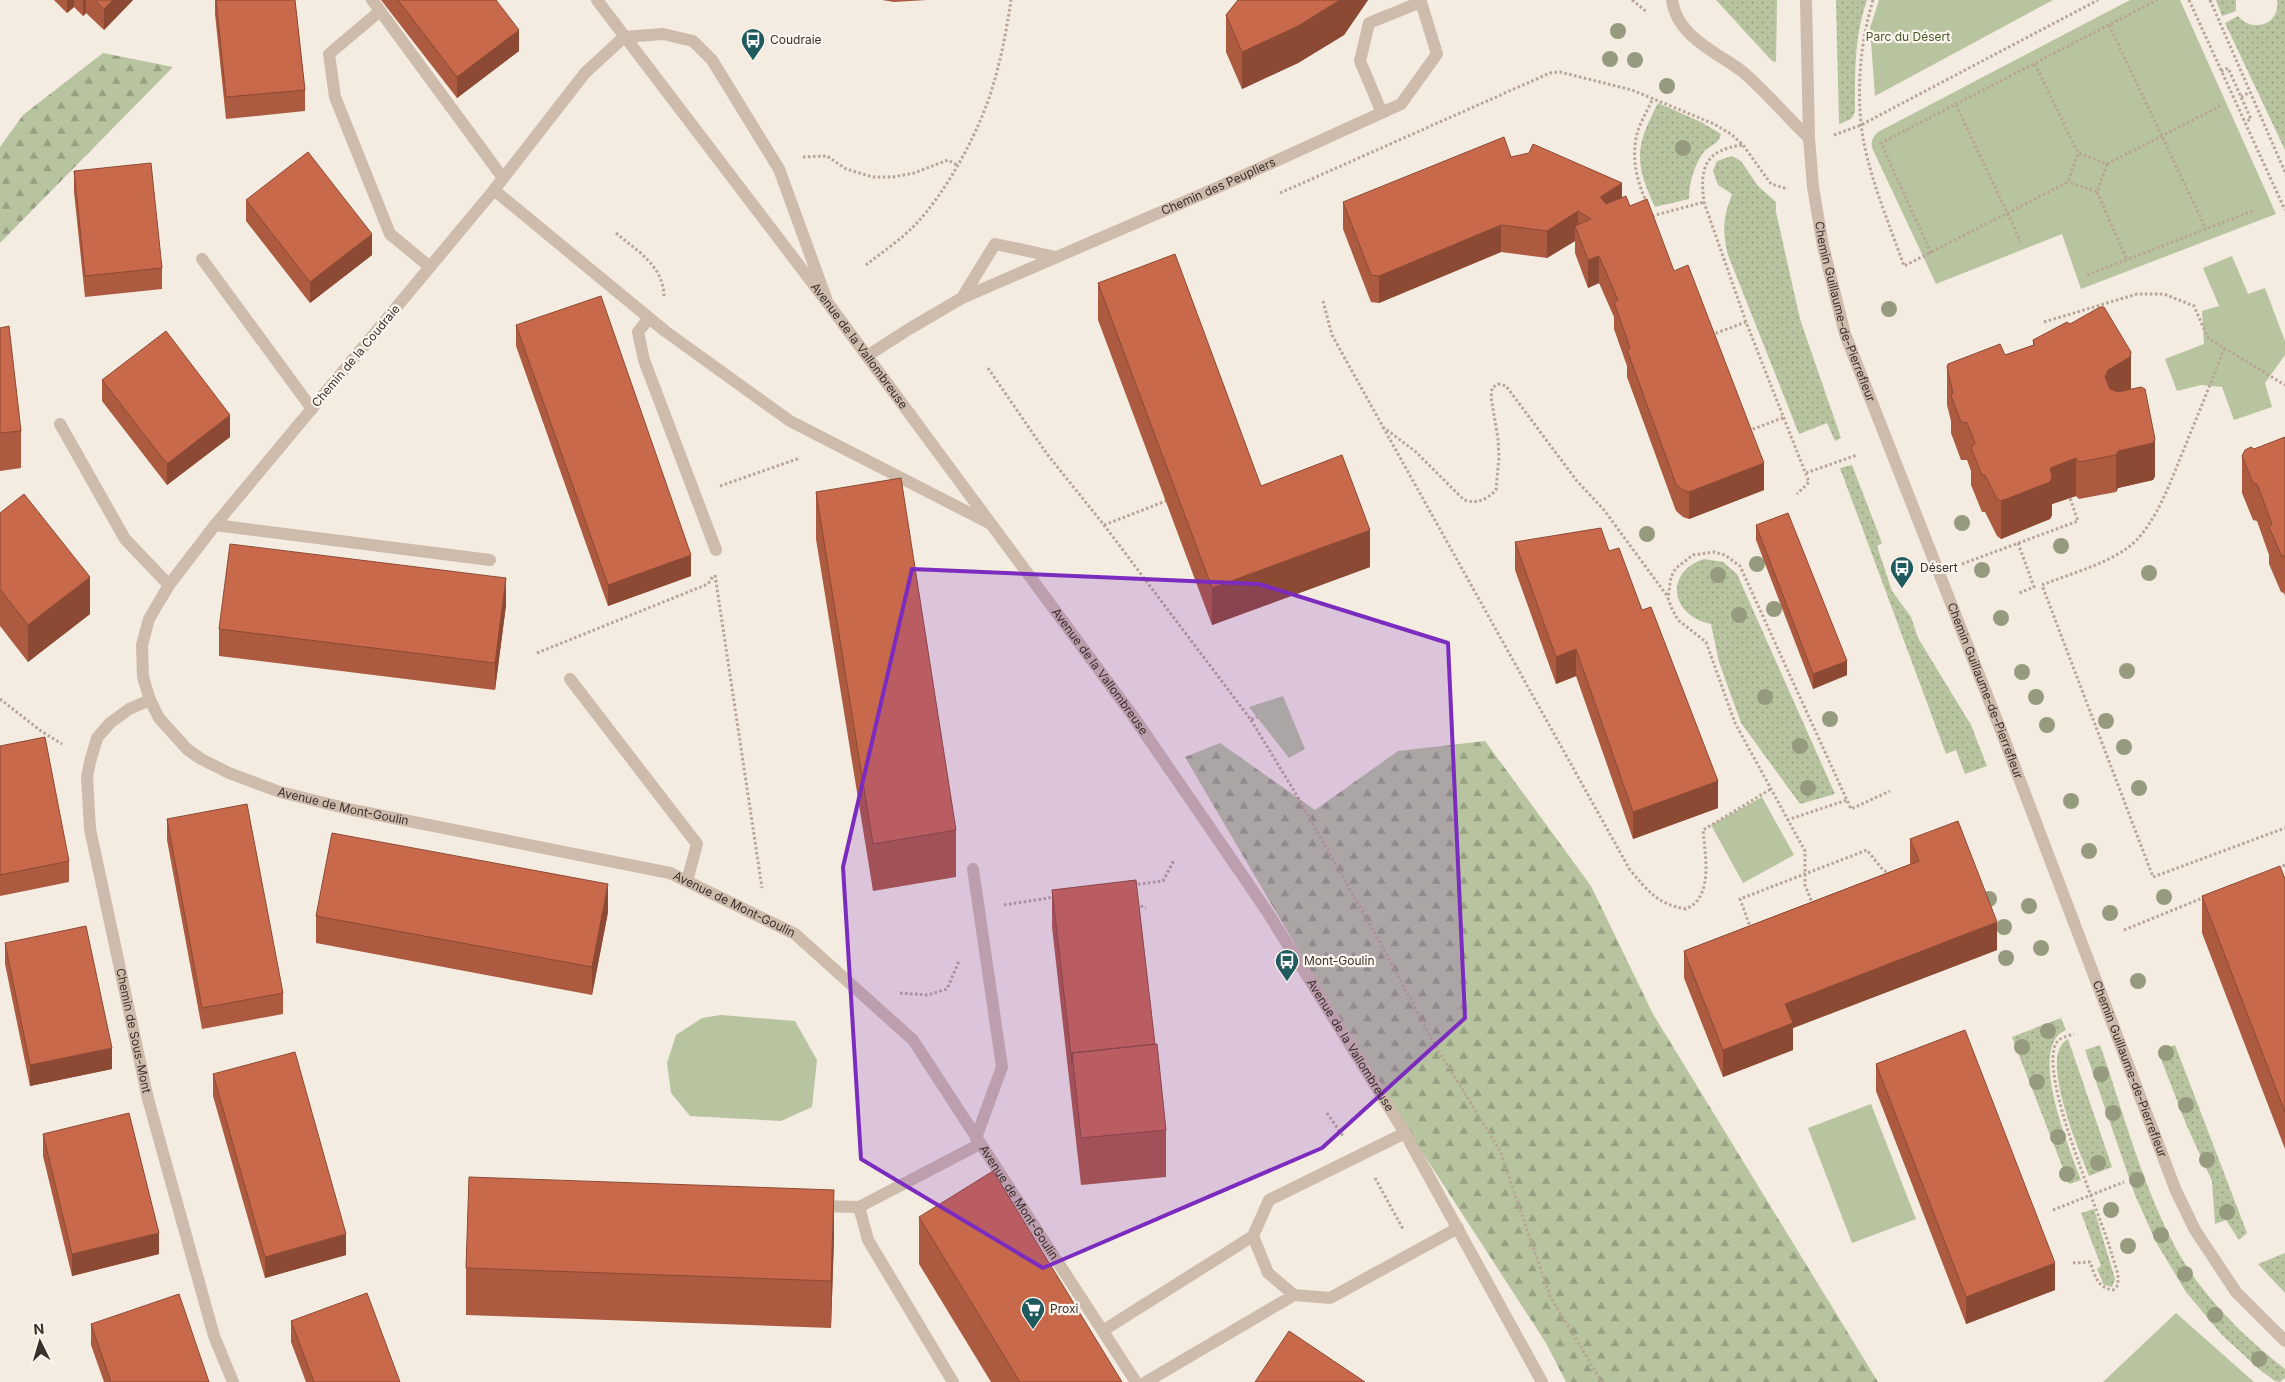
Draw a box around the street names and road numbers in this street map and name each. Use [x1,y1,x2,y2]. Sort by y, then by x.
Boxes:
street label: Chemin des Peupliers [1159,154,1278,218]
street label: Chemin Guillaume-de-Pierrefleur [1812,220,1879,404]
street label: Avenue de la Vallombreuse [808,279,911,412]
street label: Chemin de la Coudraie [308,301,403,410]
street label: Chemin Guillaume-de-Pierrefleur [1944,600,2027,781]
street label: Avenue de la Vallombreuse [1049,605,1152,738]
street label: Avenue de Mont-Goulin [276,784,410,828]
street label: Avenue de Mont-Goulin [671,868,798,940]
street label: Chemin de Sous-Mont [113,967,155,1095]
street label: Avenue de la Vallombreuse [1304,976,1398,1114]
street label: Chemin Guillaume-de-Pierrefleur [2090,978,2171,1160]
street label: Avenue de Mont-Goulin [976,1142,1062,1262]

